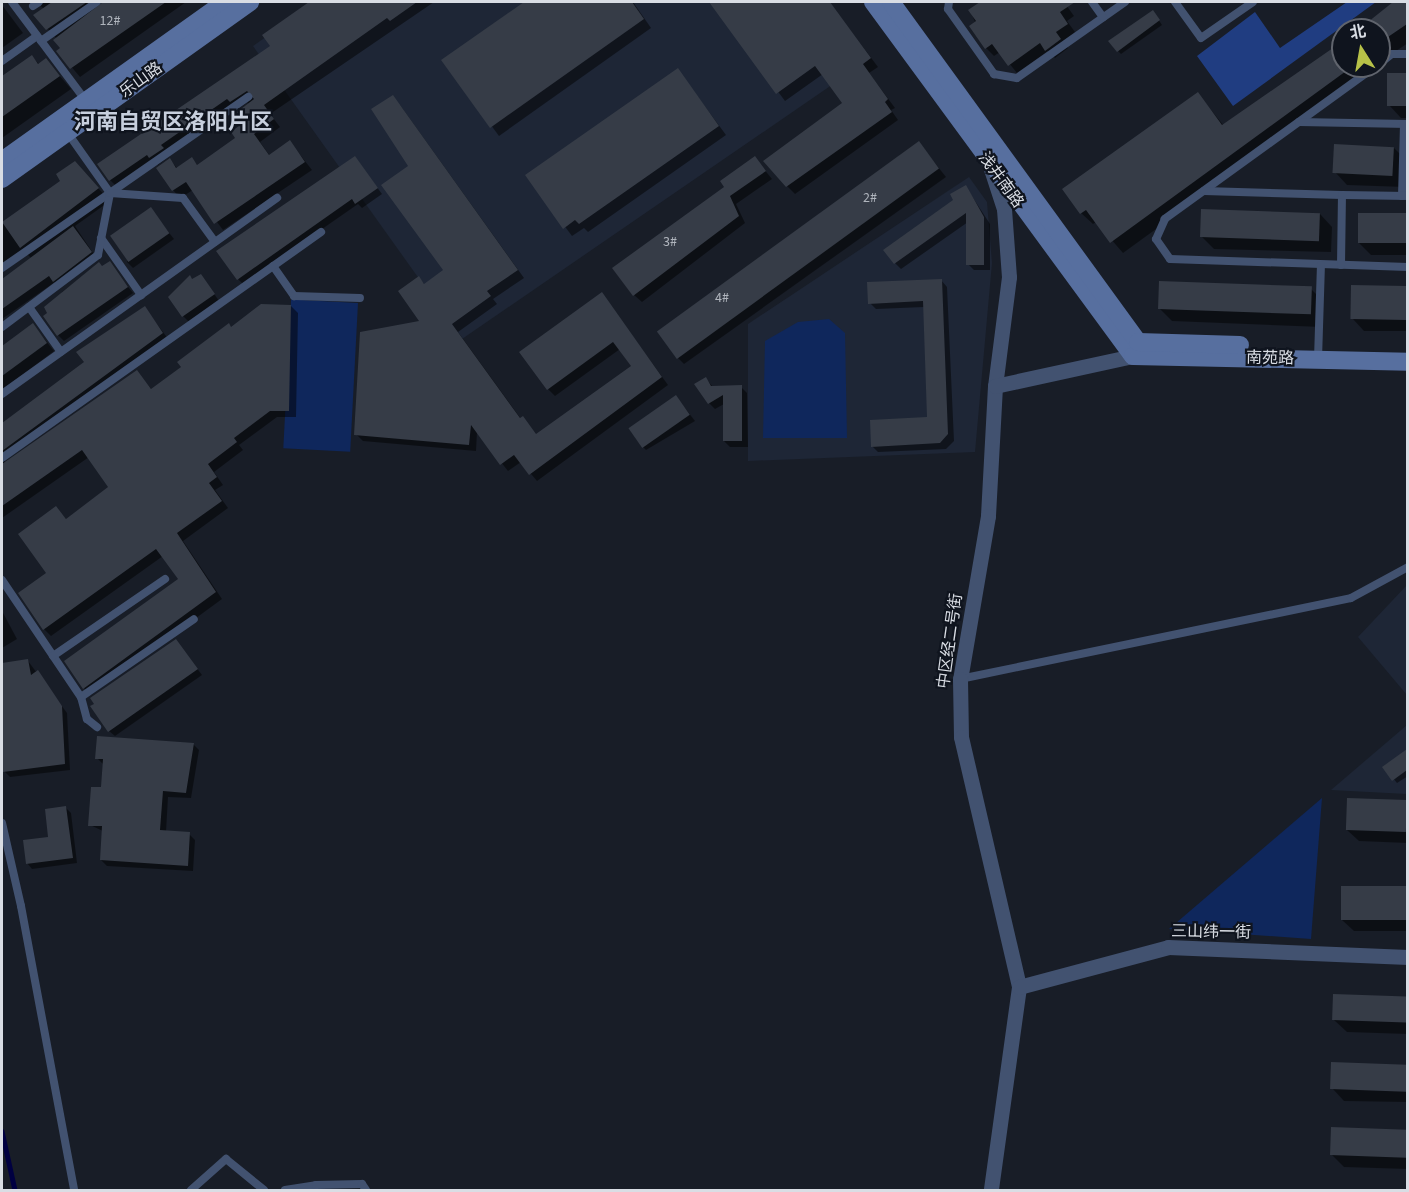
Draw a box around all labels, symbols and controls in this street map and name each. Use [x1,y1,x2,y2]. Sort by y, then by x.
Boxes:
house number: 12# [100,13,120,29]
north arrow [1331,18,1391,78]
text: 北 [1348,20,1368,45]
street label: 乐山路 [116,58,166,102]
district label: 河南自贸区洛阳片区 [74,110,272,136]
street label: 浅井南路 [974,148,1028,212]
house number: 2# [863,190,877,206]
house number: 3# [663,234,677,250]
house number: 4# [715,290,729,306]
street label: 南苑路 [1246,348,1294,368]
street label: 中区经二号街 [934,592,966,690]
street label: 三山纬一街 [1171,922,1251,942]

